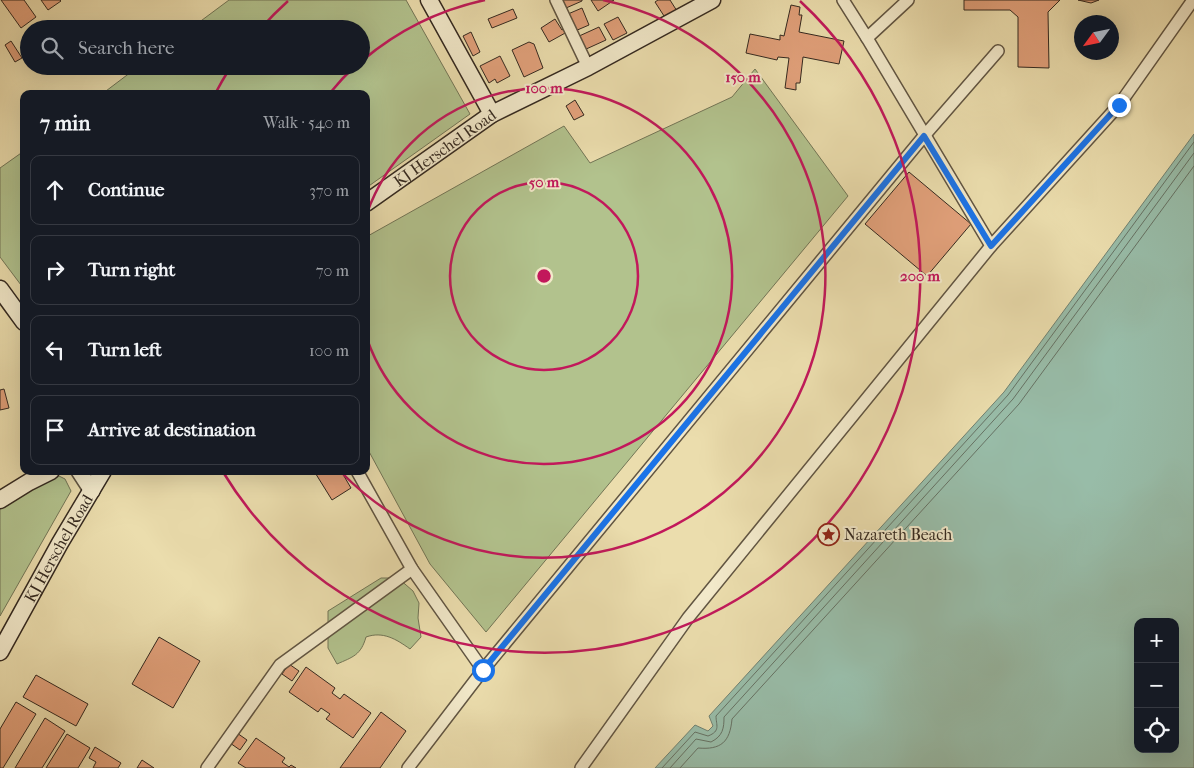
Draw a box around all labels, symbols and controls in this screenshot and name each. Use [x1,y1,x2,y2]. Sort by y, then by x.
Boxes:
north arrow [1074,15,1119,60]
search box [20,20,370,75]
icon: search [38,34,66,62]
text: Search here [78,37,174,59]
text: 150 m [725,68,761,86]
text: 100 m [525,79,563,97]
route end [1108,94,1131,117]
street label: KJ Herschel Road [390,105,500,191]
text: 7 min [40,111,91,135]
text: Walk · 540 m [263,113,350,132]
text: 50 m [529,173,560,191]
icon: ahead [41,176,69,204]
text: Continue [88,179,164,201]
text: 370 m [309,181,349,200]
icon: right [41,256,69,284]
text: Turn right [88,259,175,281]
text: 70 m [316,261,349,280]
centre of rings [535,267,553,285]
text: 200 m [900,267,940,285]
icon: left [41,336,69,364]
text: Turn left [88,339,162,361]
text: 100 m [309,341,349,360]
icon: arrive [41,416,69,444]
text: Arrive at destination [88,419,256,441]
street label: KJ Herschel Road [20,491,97,606]
place icon: Nazareth Beach [816,522,840,546]
place label: Nazareth Beach [844,525,952,544]
map controls [1134,618,1179,753]
button: + [1134,618,1179,663]
route start [472,659,495,682]
button: − [1134,663,1179,708]
button: locate [1134,708,1179,753]

